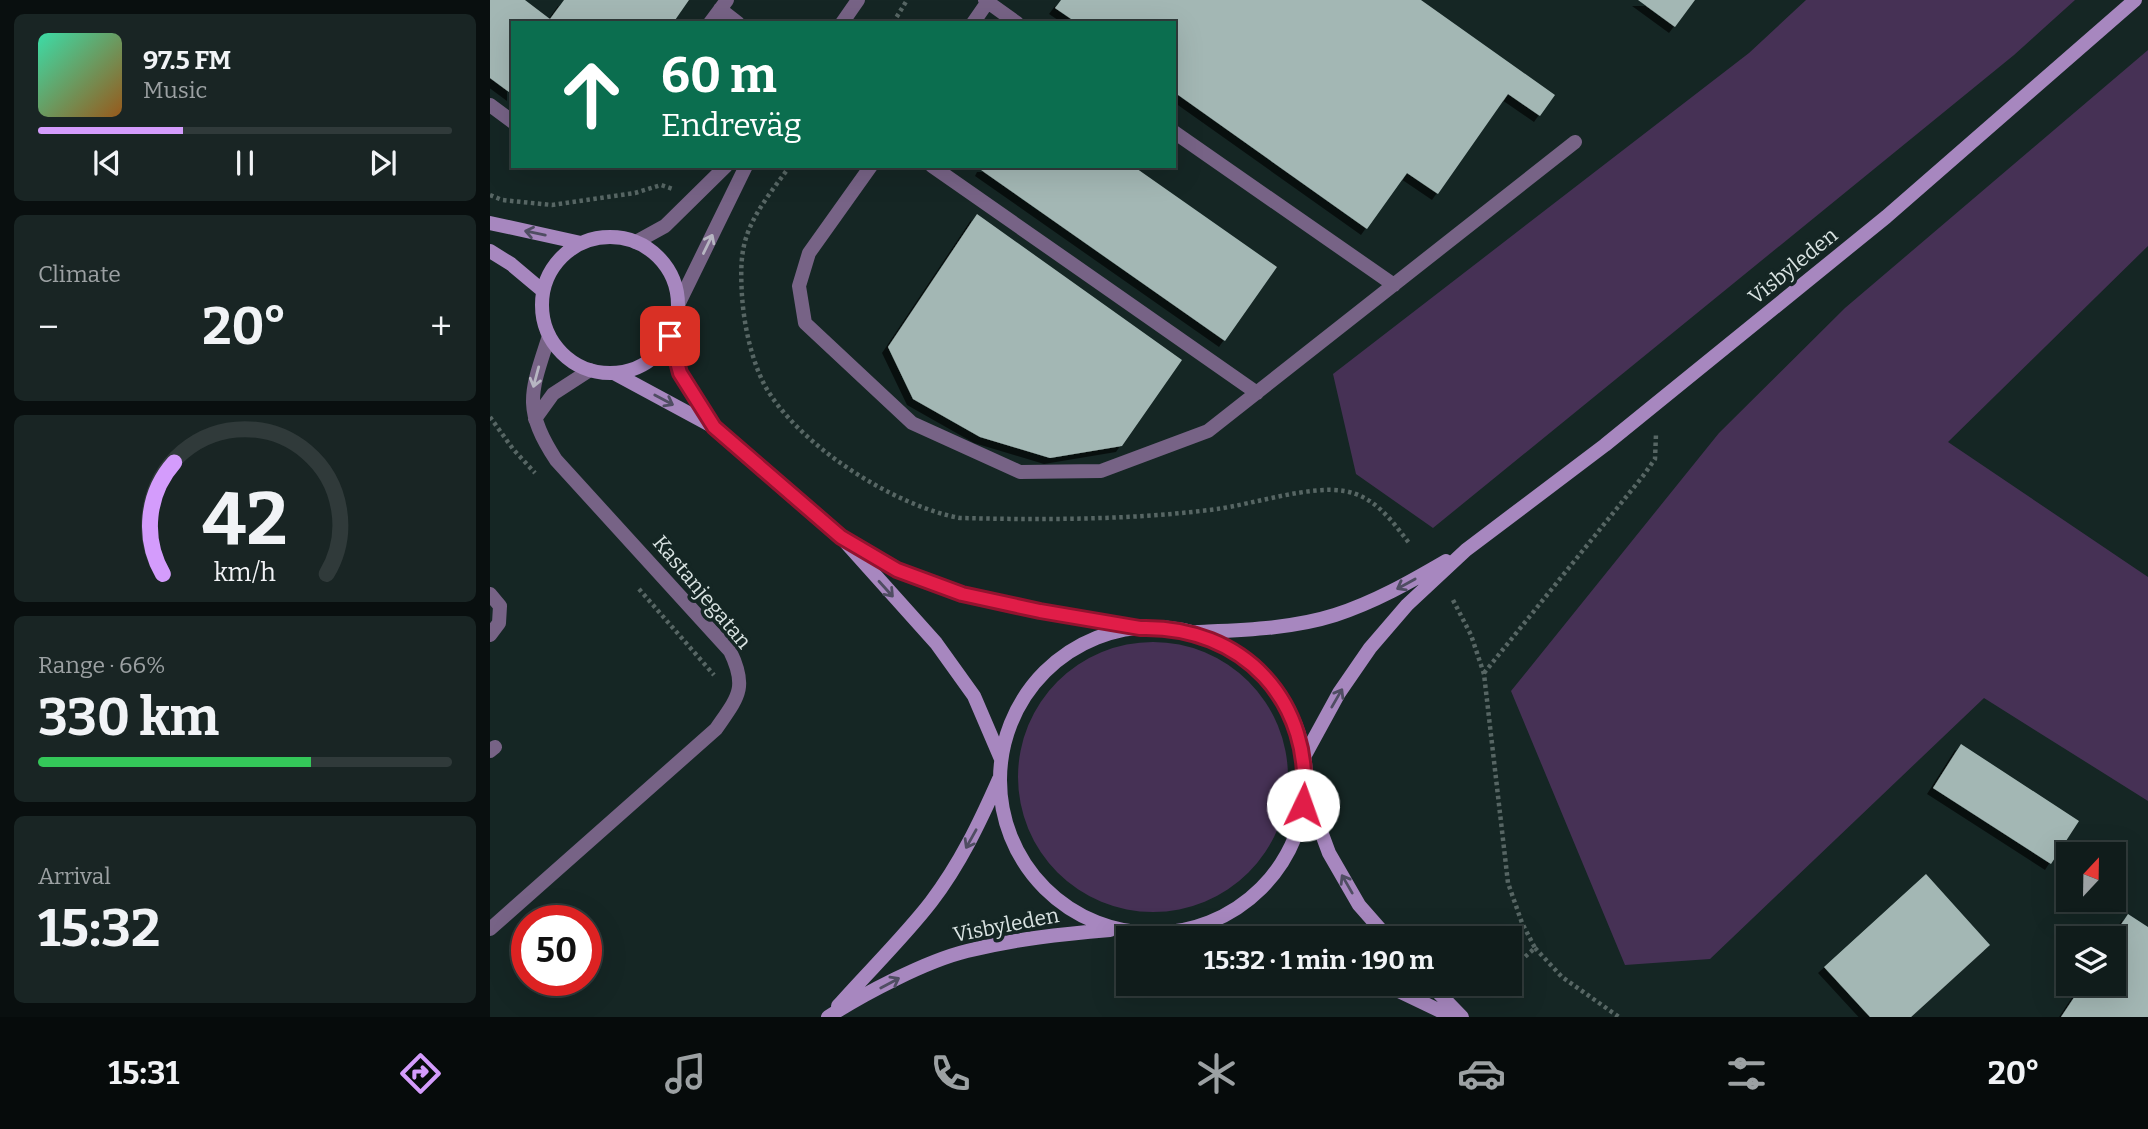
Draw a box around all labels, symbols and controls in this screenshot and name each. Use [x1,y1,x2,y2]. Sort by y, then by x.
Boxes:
text: 97.5 FM [143,45,231,76]
text: 60 m [661,46,777,105]
icon: ahead [546,49,637,140]
text: Music [143,76,207,104]
text: Endreväg [661,106,802,144]
icon: previous [88,144,126,182]
icon: pause [226,144,264,182]
icon: next [364,144,402,182]
street label: Visbyleden [1743,222,1843,310]
one-way arrow [524,226,547,240]
one-way arrow [701,234,715,255]
text: Climate [38,260,121,288]
text: 20° [202,295,287,358]
text: − [38,304,59,350]
text: + [430,304,452,350]
pin [640,306,700,366]
icon: arrive [651,317,689,355]
one-way arrow [529,366,542,388]
one-way arrow [653,393,673,407]
text: 42 [202,477,288,564]
street label: Kastanjegatan [647,530,757,654]
text: km/h [214,558,276,588]
one-way arrow [1397,577,1417,591]
one-way arrow [878,580,894,598]
text: Range · 66% [38,651,166,679]
text: 330 km [38,686,219,749]
one-way arrow [1330,688,1344,708]
position arrow [1266,768,1340,842]
one-way arrow [963,828,977,849]
north arrow [2056,842,2126,912]
map controls [2056,842,2126,996]
text: Arrival [38,862,111,890]
one-way arrow [1340,874,1353,895]
text: 15:32 [38,897,160,960]
street label: Visbyleden [951,902,1061,948]
speed limit sign: 50 [511,905,602,996]
button: layers [2056,926,2126,996]
text: 15:32 · 1 min · 190 m [1204,945,1434,976]
one-way arrow [879,976,900,989]
icon: directions [396,1049,445,1098]
icon: music [661,1049,710,1098]
icon: phone [926,1049,975,1098]
icon: climate [1192,1049,1241,1098]
icon: car [1457,1049,1506,1098]
icon: filters [1722,1049,1771,1098]
text: 15:31 [108,1054,179,1092]
text: 20° [1988,1054,2040,1092]

